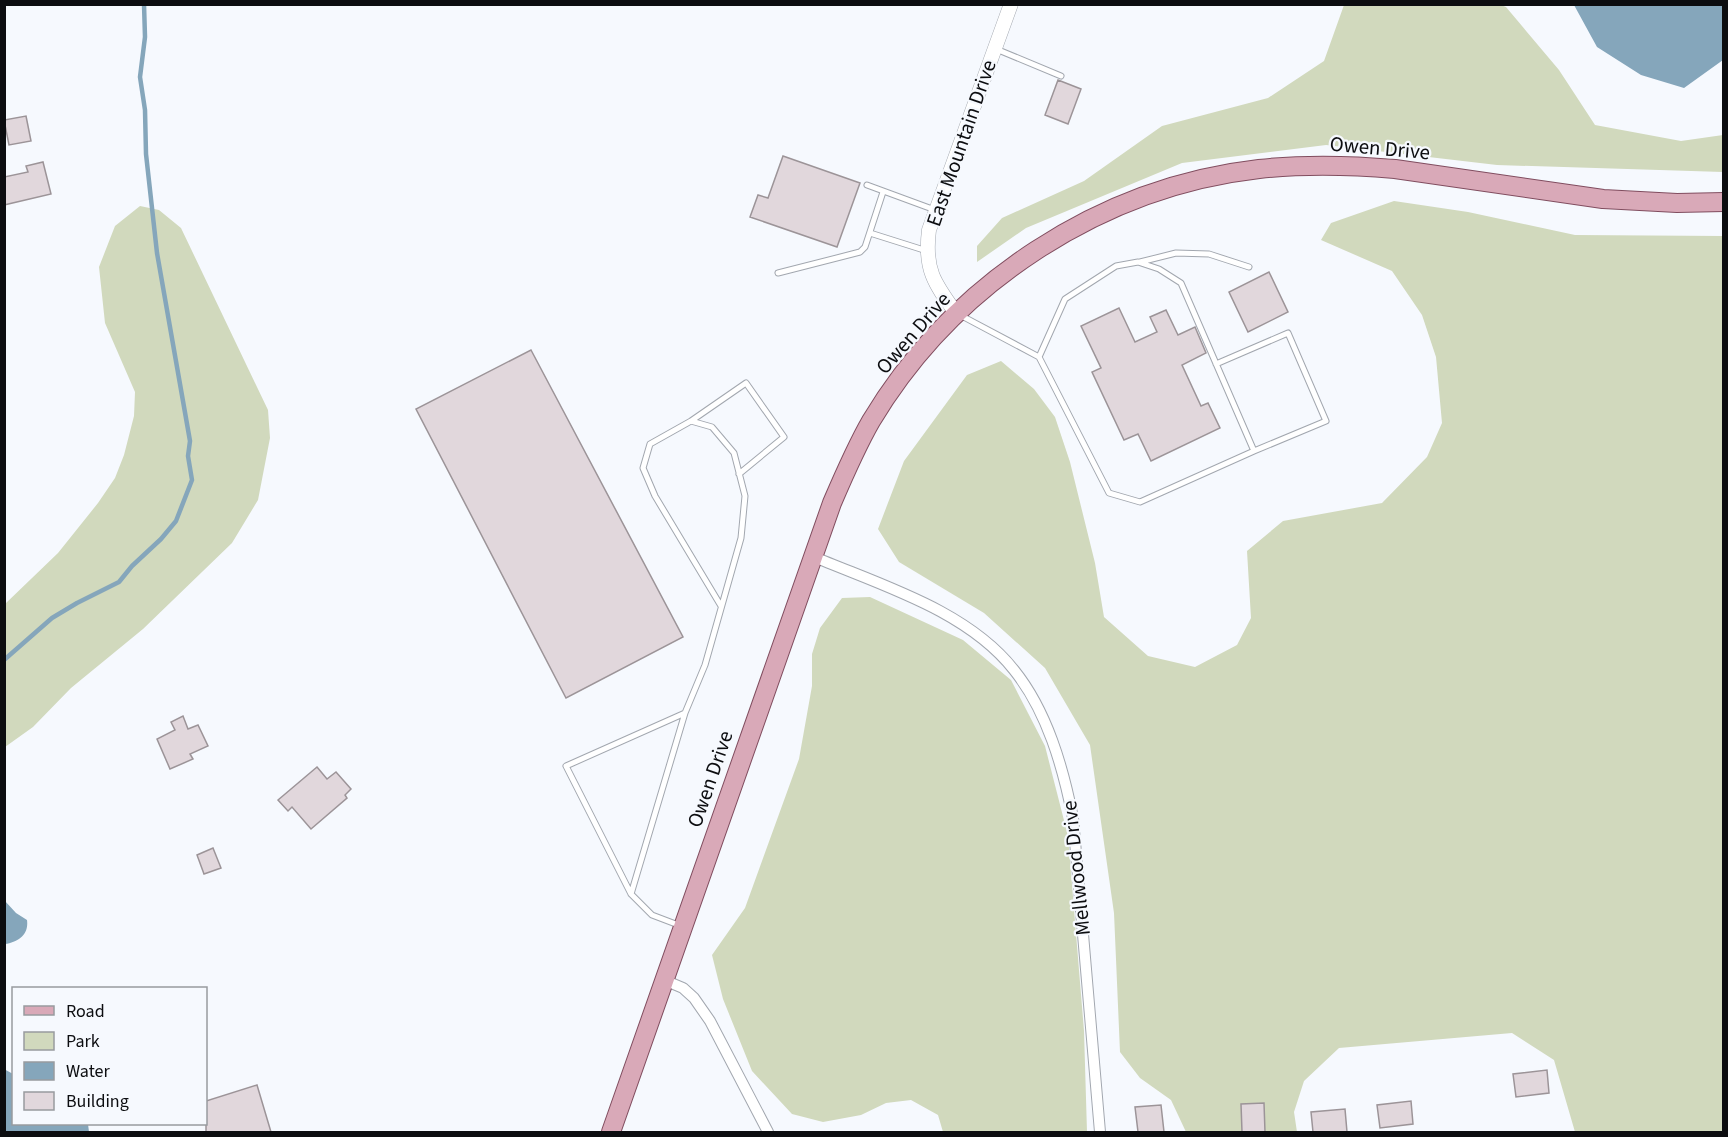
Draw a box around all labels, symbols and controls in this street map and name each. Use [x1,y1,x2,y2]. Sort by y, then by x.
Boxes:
street label: East Mountain Drive [918,56,1004,230]
street label: Owen Drive [1329,129,1431,167]
street label: Owen Drive [869,285,957,381]
street label: Owen Drive [679,727,741,831]
street label: Mellwood Drive [1054,799,1098,937]
legend [12,987,207,1125]
text: Road [66,999,105,1024]
text: Park [66,1029,100,1054]
text: Water [66,1059,110,1084]
text: Building [66,1089,129,1114]

